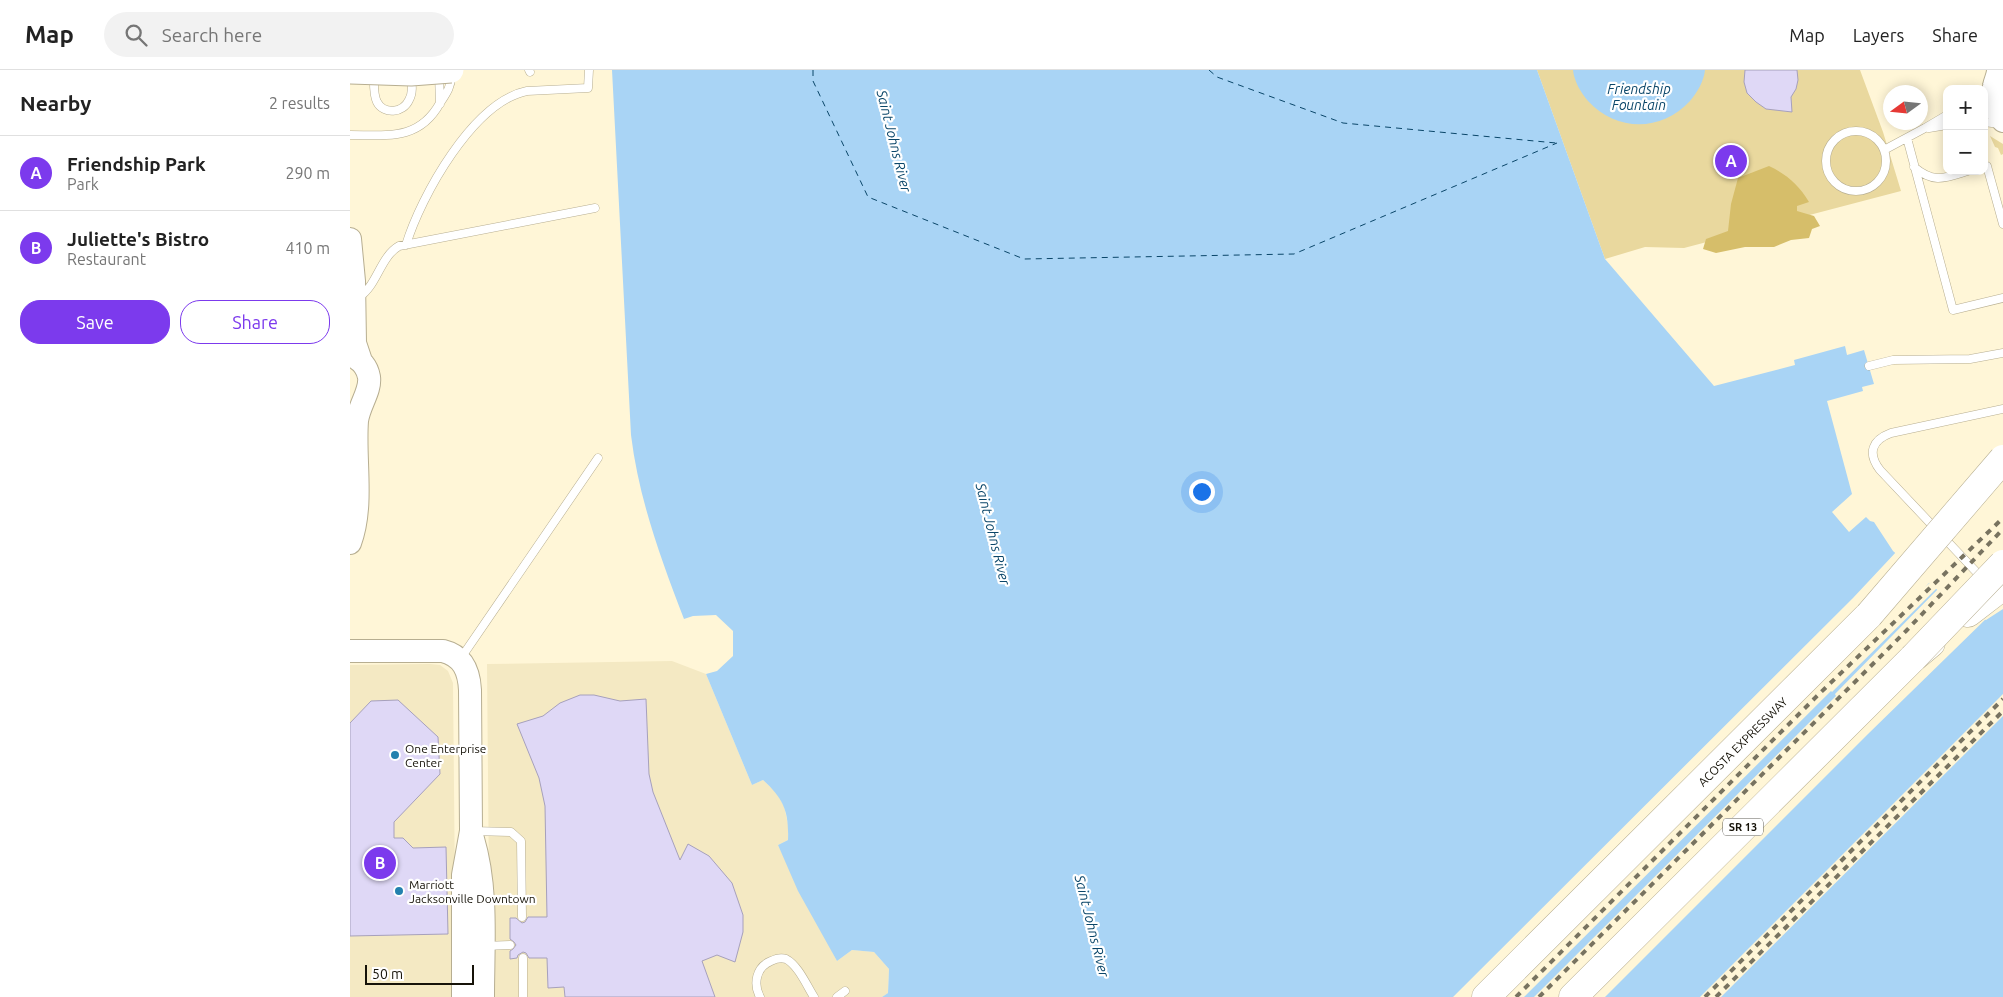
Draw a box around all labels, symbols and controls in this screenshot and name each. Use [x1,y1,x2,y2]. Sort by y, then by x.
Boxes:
search box [104,12,454,57]
text: Map [25,21,74,48]
icon: search [122,21,150,49]
text: Search here [162,24,262,46]
text: Map [1789,25,1825,45]
text: Layers [1853,25,1904,45]
text: Share [1932,25,1978,45]
water label: Friendship Fountain [1607,81,1671,113]
north arrow [1883,85,1928,130]
map controls [1943,85,1988,175]
button: + [1943,85,1988,130]
water label: Saint Johns River [873,87,915,194]
text: Nearby [20,91,91,115]
text: 2 results [269,94,330,112]
button: − [1943,130,1988,175]
pin: A [1715,142,1747,180]
text: Friendship Park [67,153,206,175]
text: A [30,164,42,182]
text: 290 m [285,164,330,182]
text: Park [67,175,99,193]
text: Juliette's Bistro [67,228,209,250]
text: B [31,239,41,257]
text: 410 m [285,239,330,257]
text: Restaurant [67,250,146,268]
button: Save [20,300,170,344]
button: Share [180,300,330,344]
your location [1189,479,1215,505]
water label: Saint Johns River [972,480,1014,587]
street label: ACOSTA EXPRESSWAY [1695,694,1789,788]
place label: One Enterprise Center [405,742,486,769]
marker: One Enterprise Center [389,749,401,761]
road number: SR 13 [1723,819,1763,836]
pin: B [364,844,396,882]
water label: Saint Johns River [1071,872,1113,979]
place label: Marriott Jacksonville Downtown [409,878,536,905]
marker: Marriott Jacksonville Downtown [393,885,405,897]
scale bar [365,962,474,985]
text: 50 m [372,966,403,982]

